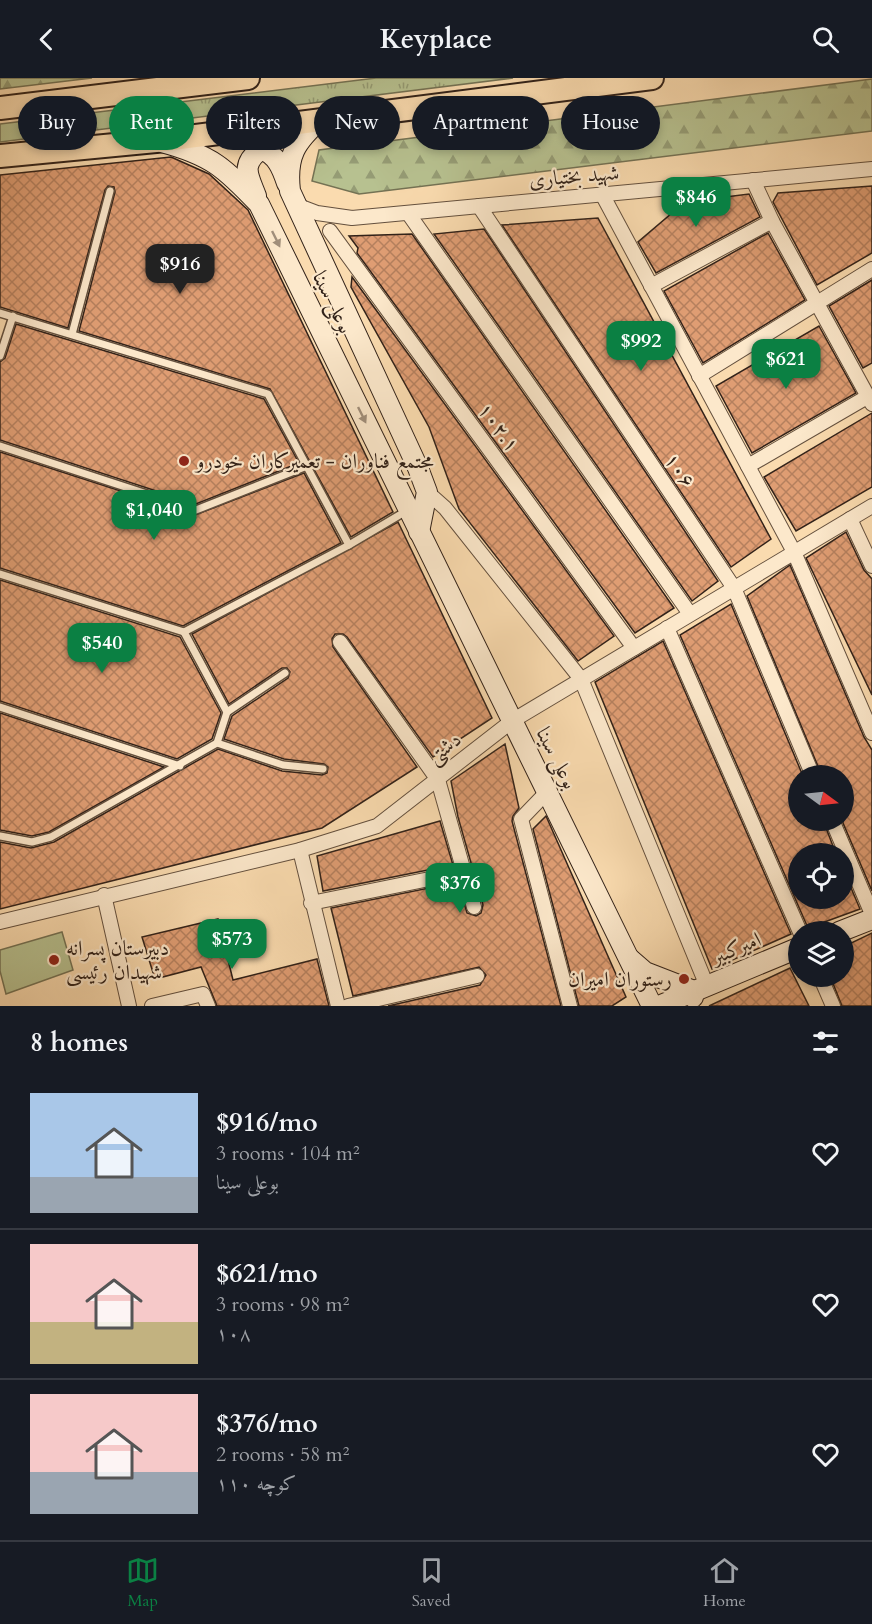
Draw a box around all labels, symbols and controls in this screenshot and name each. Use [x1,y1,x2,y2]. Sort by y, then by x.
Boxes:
text: Keyplace [380,21,492,58]
icon: back [30,23,63,56]
icon: search [809,23,842,56]
chip: Buy [18,96,97,150]
chip: Rent [109,96,194,150]
chip: Filters [206,96,302,150]
chip: New [314,96,400,150]
chip: Apartment [412,96,549,150]
chip: House [561,96,660,150]
street label: شهید بختیاری [528,158,620,195]
pin: $846 [660,177,732,228]
text: $846 [676,183,716,210]
one-way arrow [272,231,281,248]
pin: $916 [144,244,216,295]
text: $916 [160,250,200,277]
street label: بوعلی سینا [304,266,360,339]
pin: $992 [605,321,677,372]
text: $992 [621,327,661,354]
pin: $621 [750,339,822,390]
text: $621 [766,345,806,372]
street label: ۱۰۲.۱ [471,397,526,458]
one-way arrow [357,406,366,423]
place label: مجتمع فناوران - تعمیرکاران خودرو [194,447,434,480]
street label: ۱۰۶ [657,447,702,494]
marker: مجتمع فناوران - تعمیرکاران خودرو [177,454,191,468]
pin: $1,040 [105,490,203,541]
text: $1,040 [125,496,183,523]
pin: $540 [66,623,138,674]
text: $540 [82,629,122,656]
street label: بوعلی سینا [528,722,584,795]
street label: دشتی [421,726,468,771]
north arrow [788,765,854,831]
map controls [788,765,854,987]
button: locate [788,843,854,909]
pin: $376 [424,863,496,914]
text: $376 [440,869,480,896]
pin: $573 [196,919,268,970]
button: layers [788,921,854,987]
text: $573 [212,925,252,952]
street label: امیرکبیر [705,925,766,973]
place label: دبیرستان پسرانه شهیدان رئیسی [66,934,169,987]
marker: دبیرستان پسرانه شهیدان رئیسی [47,953,61,967]
place label: رستوران امیران [568,965,672,994]
marker: رستوران امیران [677,972,691,986]
text: 8 homes [30,1025,128,1060]
icon: filters [809,1026,842,1059]
text: $916/mo [216,1105,318,1140]
icon: home [78,1117,150,1189]
icon: heart [809,1137,842,1170]
text: 3 rooms · 104 m² [216,1140,360,1167]
text: بوعلی سینا [216,1169,279,1196]
text: $621/mo [216,1256,318,1291]
icon: home [78,1268,150,1340]
icon: heart [809,1288,842,1321]
text: 3 rooms · 98 m² [216,1291,349,1318]
text: ۱۰۸ [216,1320,251,1347]
text: $376/mo [216,1406,318,1441]
icon: home [78,1418,150,1490]
icon: heart [809,1438,842,1471]
text: 2 rooms · 58 m² [216,1441,349,1468]
text: کوچه ۱۱۰ [216,1470,296,1497]
tab: Map [126,1554,159,1612]
tab: Saved [412,1554,450,1612]
tab: Home [703,1554,746,1612]

